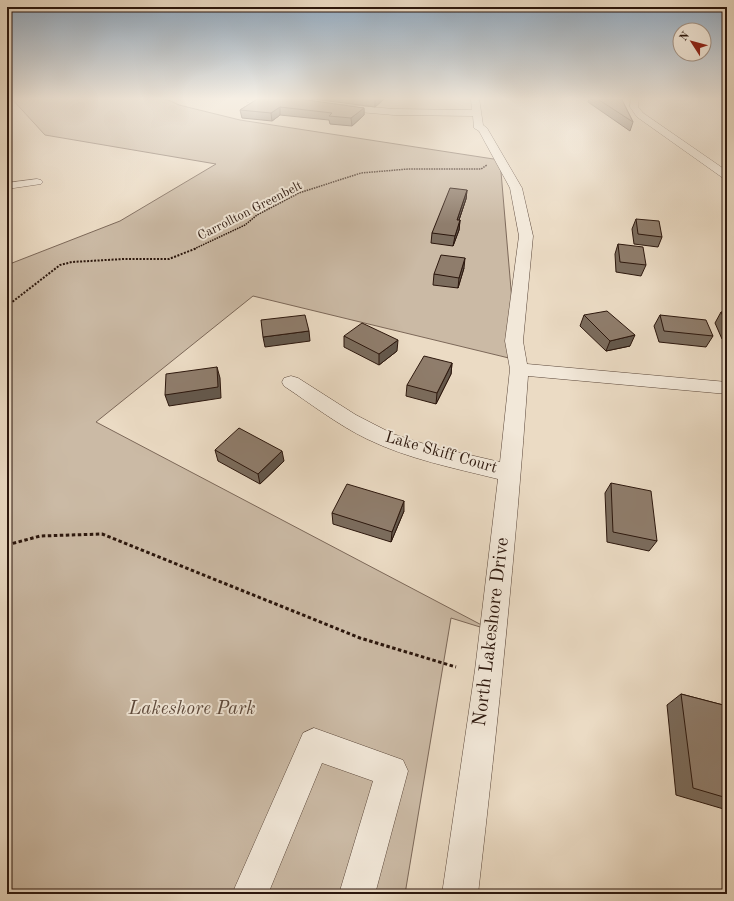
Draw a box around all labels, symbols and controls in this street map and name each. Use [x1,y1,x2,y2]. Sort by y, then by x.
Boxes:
north arrow [672,22,712,62]
text: N [678,30,692,44]
street label: Carrollton Greenbelt [196,179,305,243]
street label: Lake Skiff Court [383,429,499,477]
street label: North Lakeshore Drive [471,536,513,728]
park label: Lakeshore Park [127,700,256,719]

